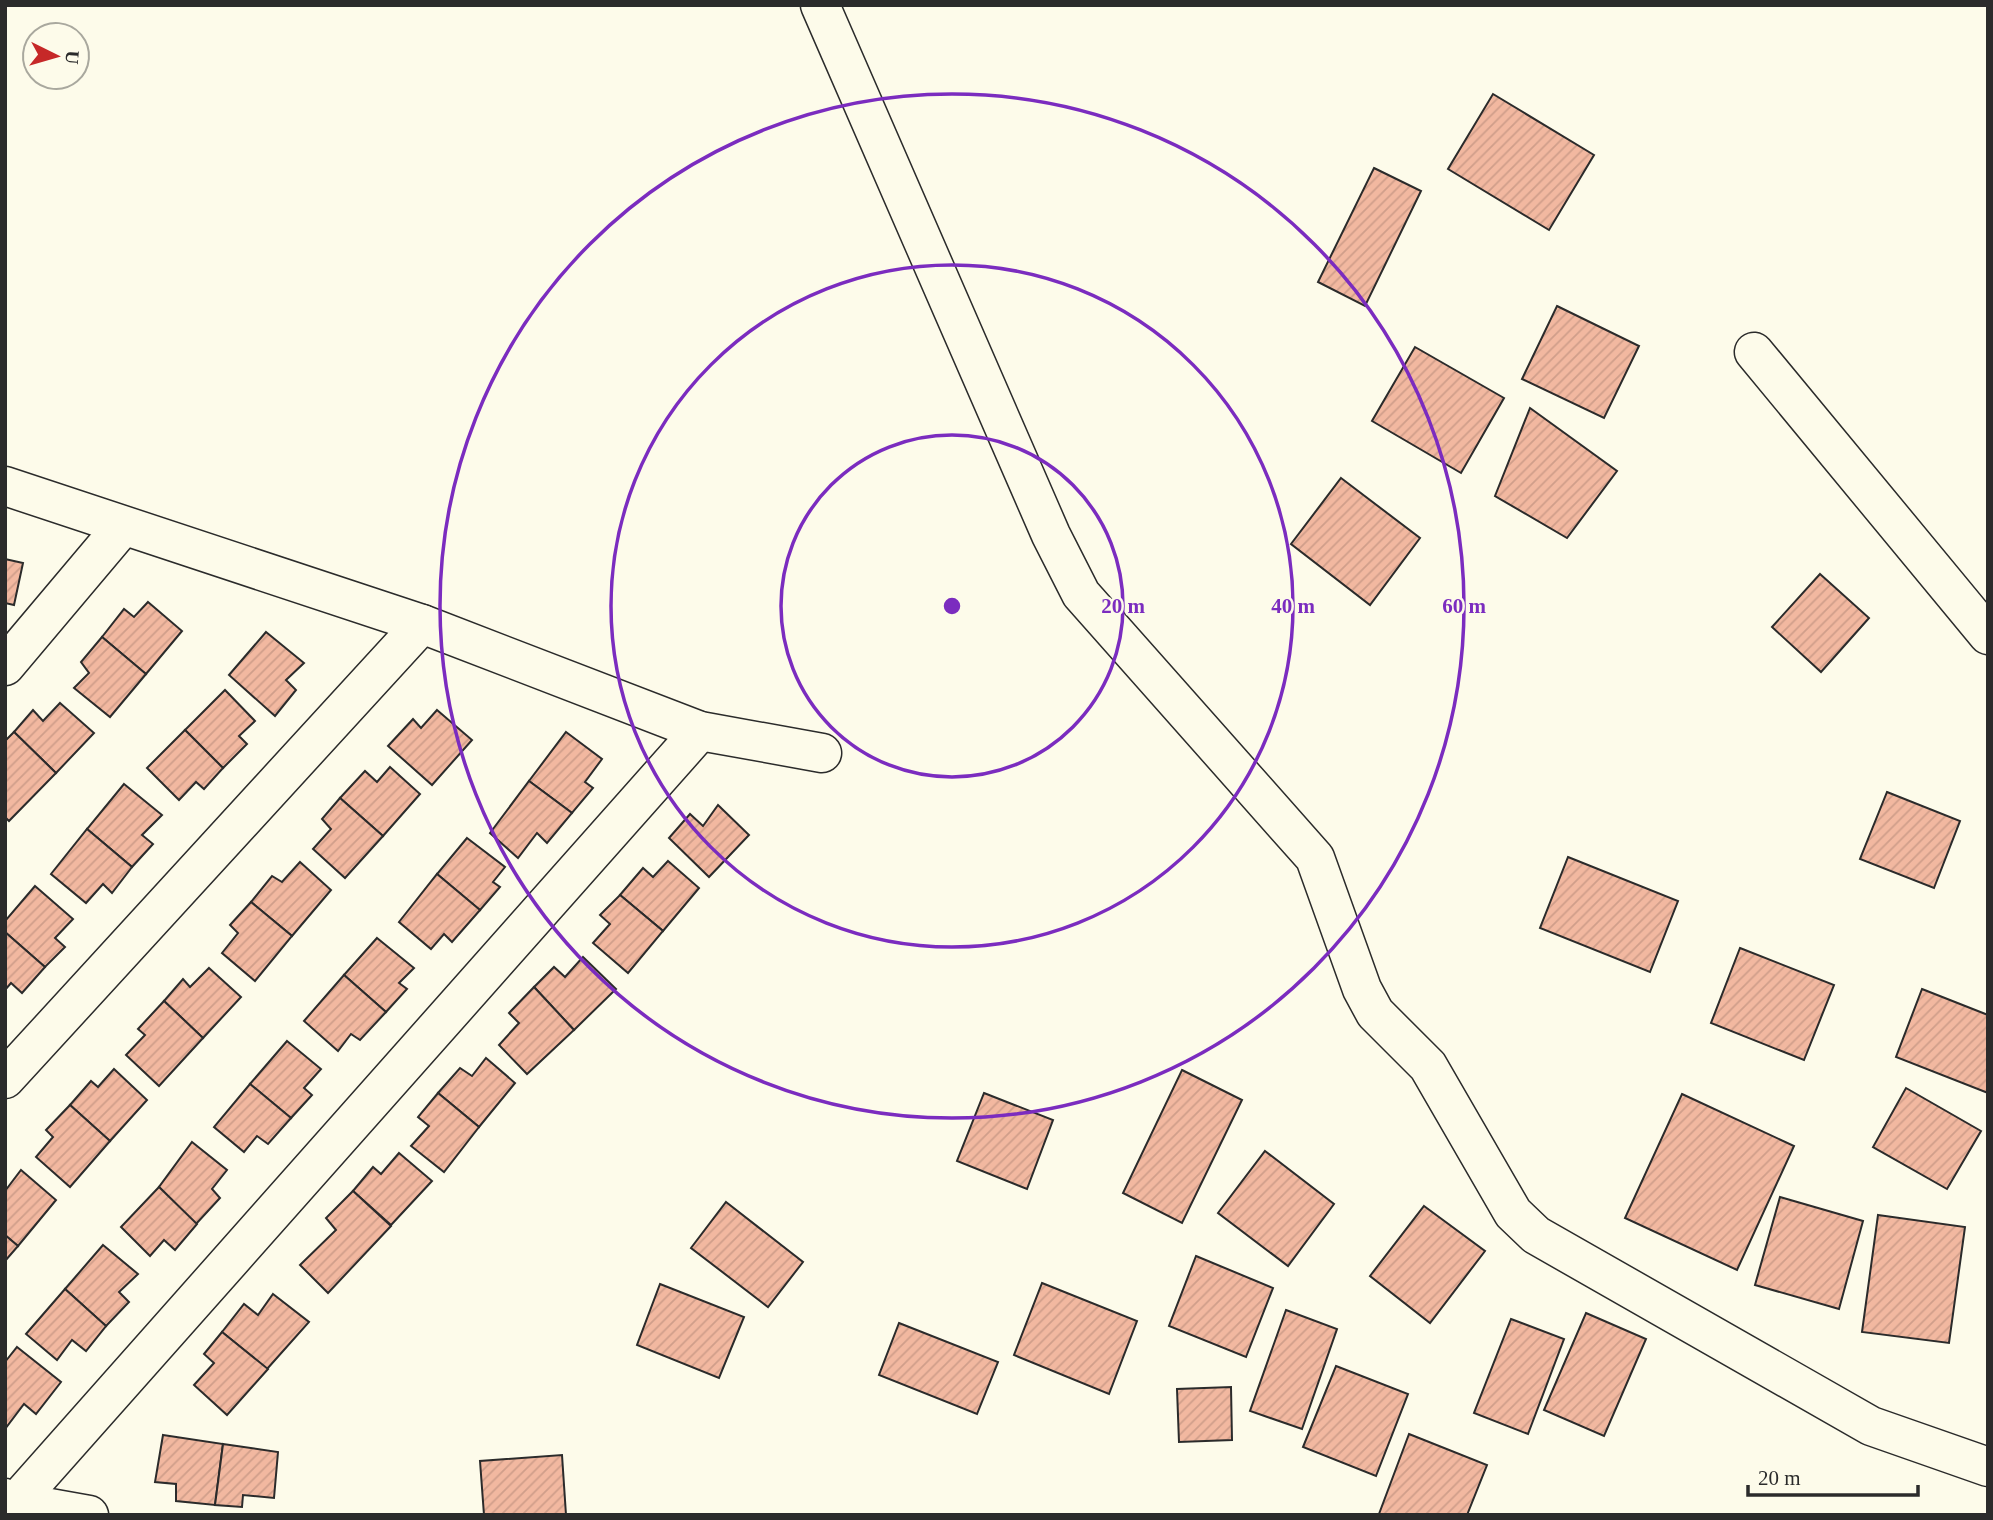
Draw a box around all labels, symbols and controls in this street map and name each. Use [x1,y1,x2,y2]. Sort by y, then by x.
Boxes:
north arrow [21,21,91,91]
text: U [61,50,83,65]
centre of rings [940,594,964,618]
text: 20 m [1101,594,1145,618]
text: 40 m [1271,594,1315,618]
text: 60 m [1442,594,1486,618]
scale bar [1748,1454,1918,1498]
text: 20 m [1758,1466,1801,1490]

